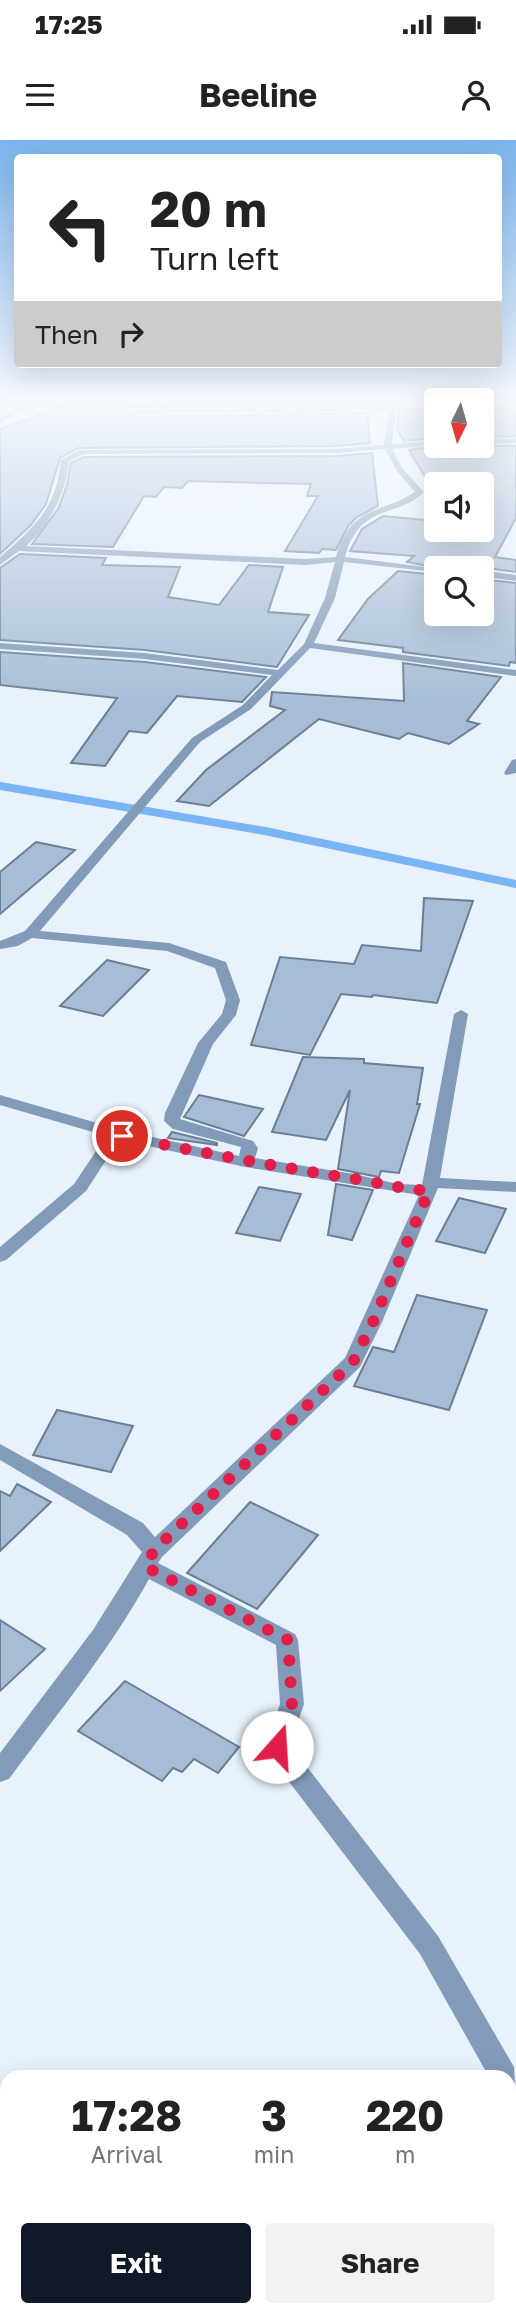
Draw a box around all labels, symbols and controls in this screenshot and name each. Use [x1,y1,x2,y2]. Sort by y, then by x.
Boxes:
text: 17:25 [35,9,103,40]
icon: menu [21,76,59,114]
text: Beeline [199,76,317,114]
icon: person [457,76,495,114]
text: 20 m [150,179,267,238]
icon: left [35,182,126,273]
text: Turn left [150,239,279,277]
icon: right [112,315,150,353]
text: Then [35,319,98,350]
north arrow [424,388,494,458]
map controls [424,388,494,626]
button: sound [424,472,494,542]
button: search [424,556,494,626]
pin [92,1106,152,1166]
icon: arrive [103,1117,141,1155]
position arrow [240,1710,314,1784]
text: 17:28 [72,2090,182,2140]
text: 3 [261,2090,287,2140]
text: 220 [366,2090,444,2140]
text: Arrival [91,2140,163,2168]
text: min [254,2140,294,2168]
text: m [395,2140,415,2168]
button: Exit [21,2223,251,2303]
button: Share [265,2223,495,2303]

